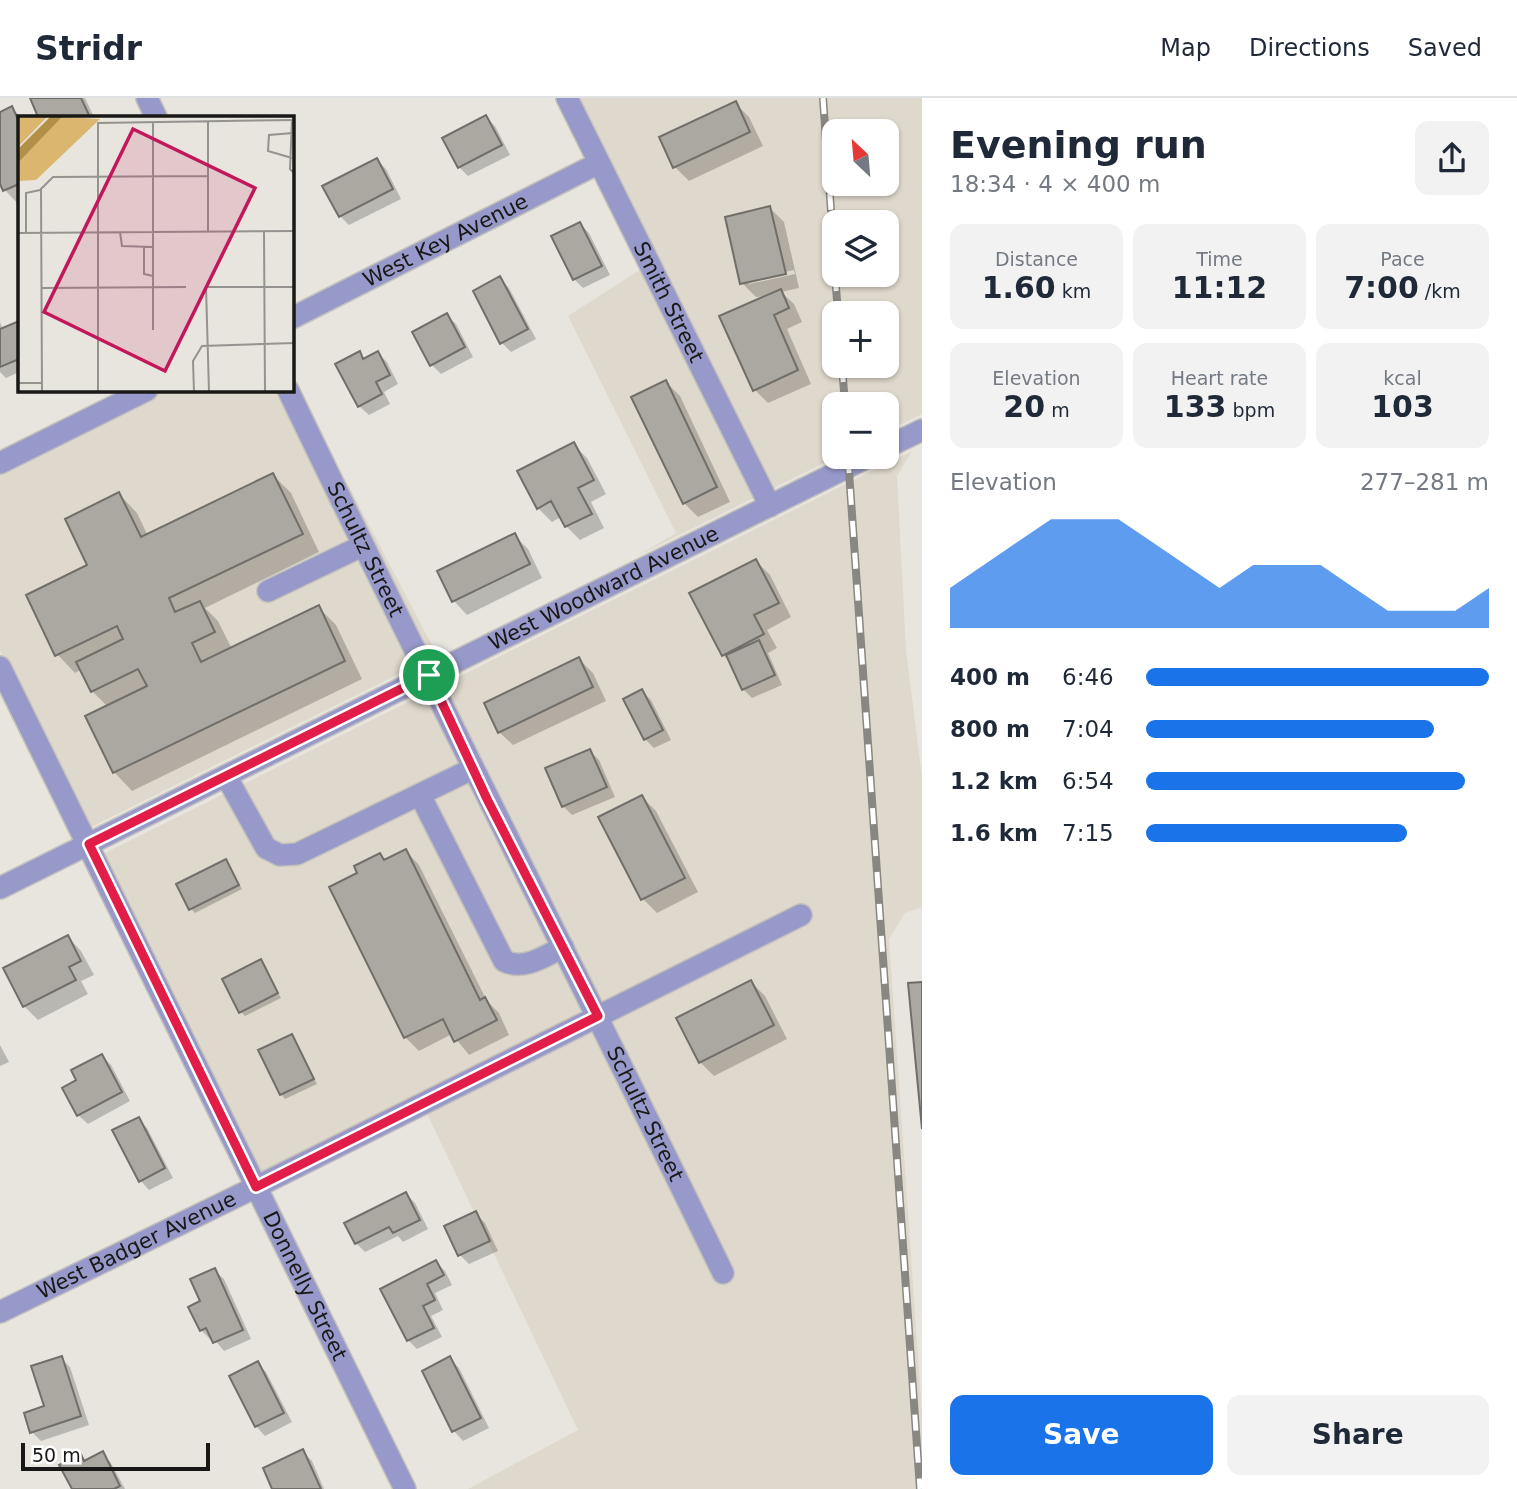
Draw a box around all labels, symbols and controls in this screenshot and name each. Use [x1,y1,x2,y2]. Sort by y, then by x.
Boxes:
text: Stridr [35,29,142,68]
text: Map [1160,34,1211,62]
text: Directions [1249,34,1370,62]
text: Saved [1408,34,1482,62]
inset map [18,116,294,392]
north arrow [822,119,900,196]
map controls [822,119,899,469]
button: share [1415,121,1489,195]
text: Evening run [950,123,1207,167]
text: 18:34 · 4 × 400 m [950,171,1160,197]
street label: West Key Avenue [359,189,532,292]
button: layers [822,210,899,287]
street label: Smith Street [628,238,709,366]
text: Distance [995,248,1078,270]
text: Time [1196,248,1243,270]
text: Pace [1380,248,1425,270]
text: 1.60 [982,270,1056,305]
text: 11:12 [1172,270,1267,305]
text: 7:00 [1344,270,1419,305]
text: km [1056,280,1091,302]
text: /km [1419,280,1461,302]
button: + [822,301,899,378]
text: Elevation [992,367,1081,389]
text: Heart rate [1171,367,1268,389]
text: kcal [1383,367,1422,389]
text: 20 [1003,389,1045,424]
text: 133 [1164,389,1226,424]
text: 103 [1371,389,1434,424]
button: − [822,392,899,469]
text: m [1045,399,1070,421]
text: bpm [1226,399,1275,421]
text: Elevation [950,469,1057,495]
text: 277–281 m [1360,469,1489,495]
street label: Schultz Street [322,478,408,621]
street label: West Woodward Avenue [485,521,722,655]
pin [399,645,459,705]
icon: arrive [410,656,448,694]
text: 400 m [950,664,1030,690]
text: 6:46 [1062,664,1114,690]
text: 800 m [950,716,1030,742]
text: 7:04 [1062,716,1114,742]
text: 1.2 km [950,768,1038,794]
text: 6:54 [1062,768,1114,794]
text: 1.6 km [950,820,1038,846]
text: 7:15 [1062,820,1114,846]
street label: Schultz Street [602,1042,688,1185]
street label: West Badger Avenue [33,1187,240,1304]
street label: Donnelly Street [258,1207,352,1364]
button: Save [950,1395,1213,1475]
button: Share [1227,1395,1489,1475]
scale bar [21,1440,210,1472]
text: 50 m [32,1444,81,1466]

